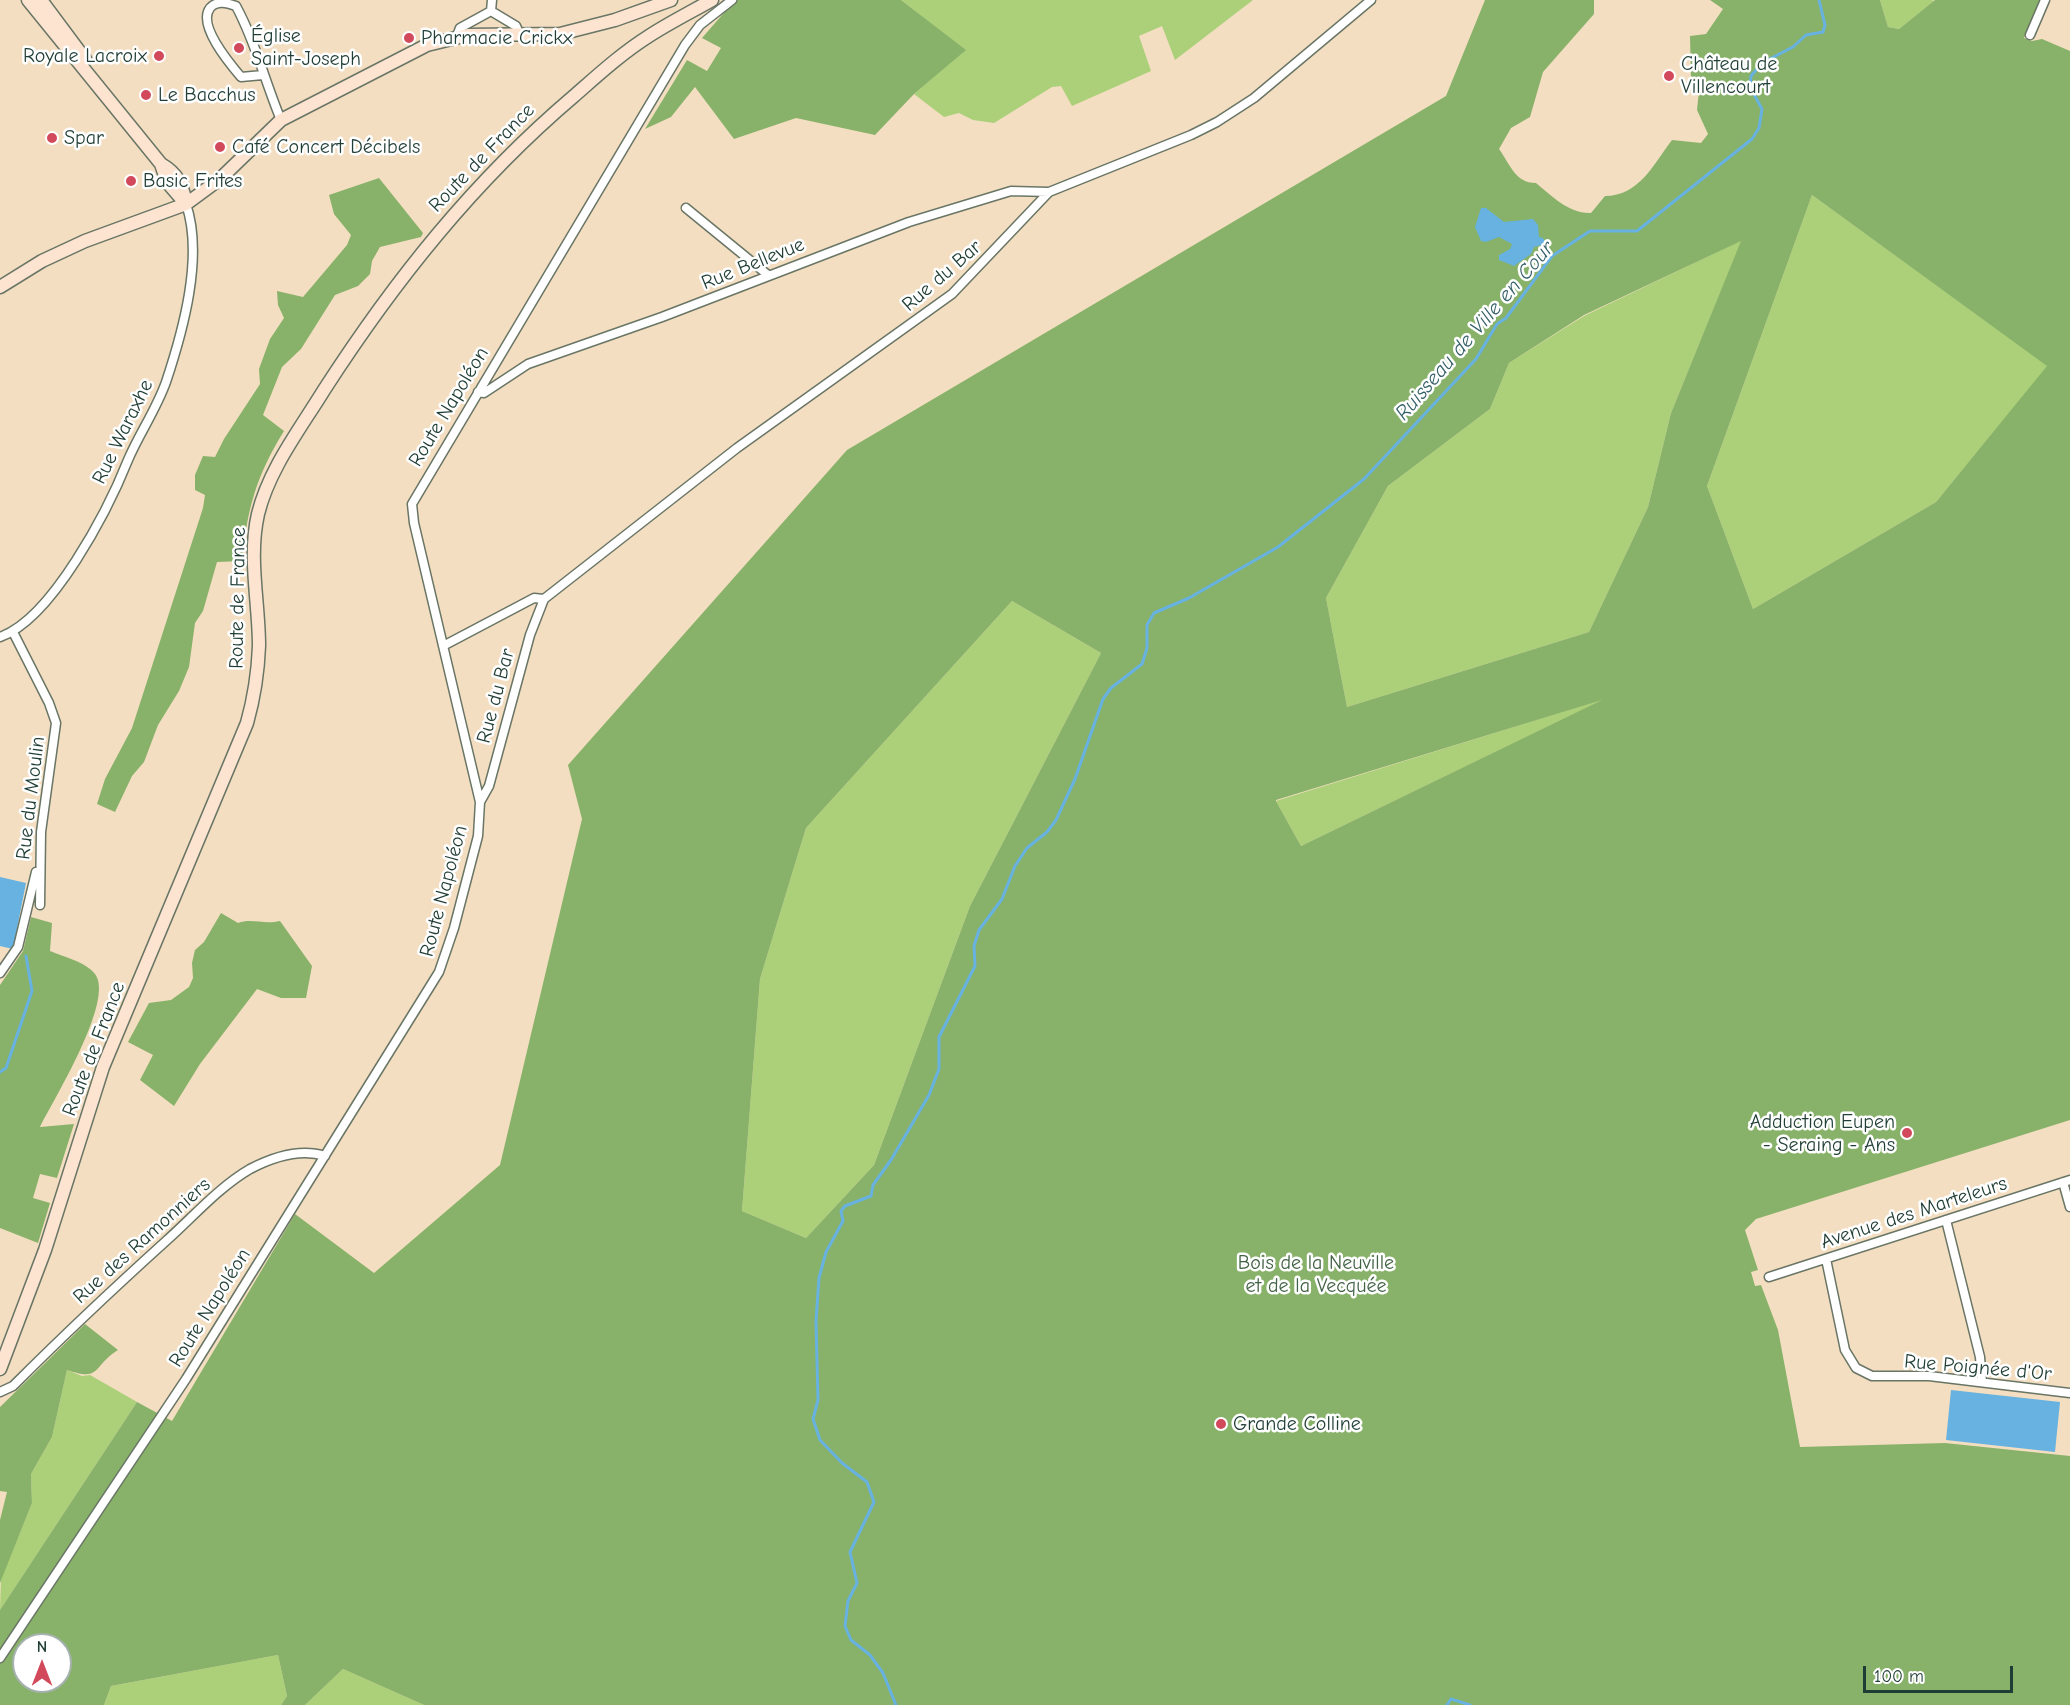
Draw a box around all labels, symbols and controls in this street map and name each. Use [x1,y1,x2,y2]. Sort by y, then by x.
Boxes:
place label: Église Saint-Joseph [251,24,361,71]
place label: Pharmacie Crickx [421,26,572,50]
marker: Pharmacie Crickx [402,31,416,45]
marker: Église Saint-Joseph [232,41,246,55]
place label: Royale Lacroix [23,44,147,68]
marker: Royale Lacroix [152,49,166,63]
place label: Château de Villencourt [1681,52,1777,99]
marker: Château de Villencourt [1662,69,1676,83]
place label: Le Bacchus [158,83,256,107]
marker: Le Bacchus [139,88,153,102]
street label: Route de France [424,99,540,217]
place label: Spar [64,126,104,150]
marker: Spar [45,131,59,145]
place label: Café Concert Décibels [232,135,420,159]
marker: Café Concert Décibels [213,140,227,154]
place label: Basic Frites [143,169,242,193]
marker: Basic Frites [124,174,138,188]
street label: Rue Bellevue [698,233,808,295]
street label: Rue du Bar [898,235,986,317]
water label: Ruisseau de Ville en Cour [1390,236,1560,426]
street label: Route Napoléon [404,343,494,471]
street label: Rue Waraxhe [87,376,159,488]
street label: Route de France [225,527,251,669]
street label: Rue du Bar [472,646,520,746]
street label: Rue du Moulin [12,735,50,861]
street label: Route Napoléon [415,823,473,959]
street label: Route de France [57,979,131,1119]
place label: Adduction Eupen - Seraing - Ans [1750,1110,1895,1157]
marker: Adduction Eupen - Seraing - Ans [1900,1126,1914,1140]
street label: Avenue des Marteleurs [1818,1172,2010,1254]
street label: Rue des Ramonniers [68,1173,216,1309]
street label: Route Napoléon [164,1244,256,1372]
park label: Bois de la Neuville et de la Vecquée [1238,1251,1394,1298]
street label: Rue Poignée d'Or [1903,1350,2053,1386]
place label: Grande Colline [1233,1412,1361,1436]
marker: Grande Colline [1214,1417,1228,1431]
north arrow [12,1633,72,1693]
text: N [37,1638,47,1656]
scale bar [1866,1654,2016,1692]
text: 100 m [1874,1666,1924,1687]

